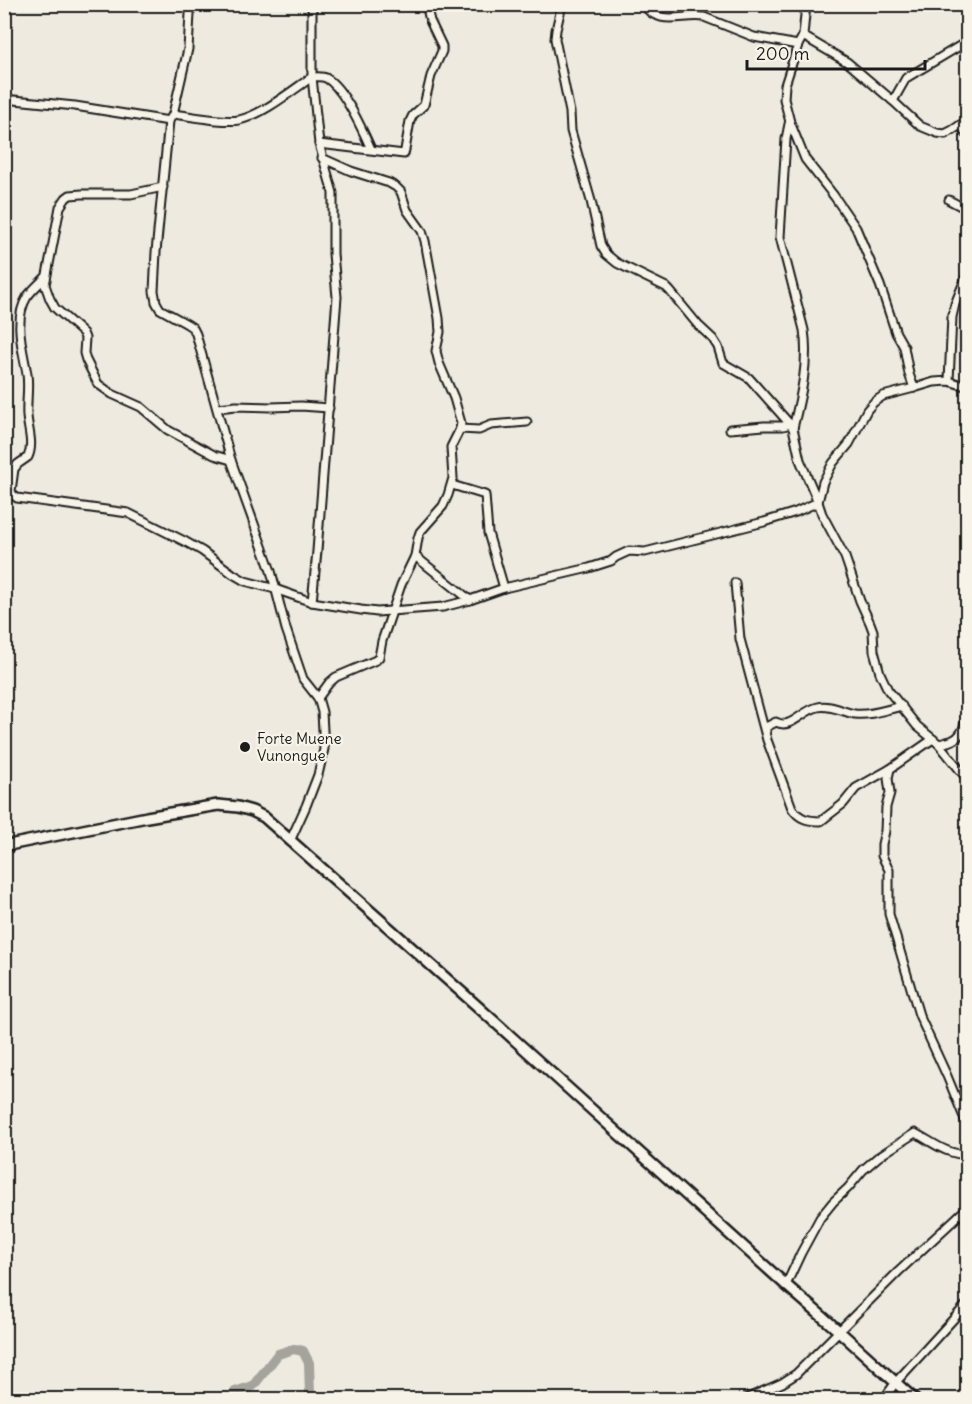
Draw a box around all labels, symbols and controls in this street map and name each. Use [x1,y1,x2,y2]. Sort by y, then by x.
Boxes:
scale bar [747,33,926,71]
text: 200 m [756,42,810,65]
place label: Forte Muene Vunongue [257,729,342,765]
marker: Forte Muene Vunongue [238,740,252,754]

